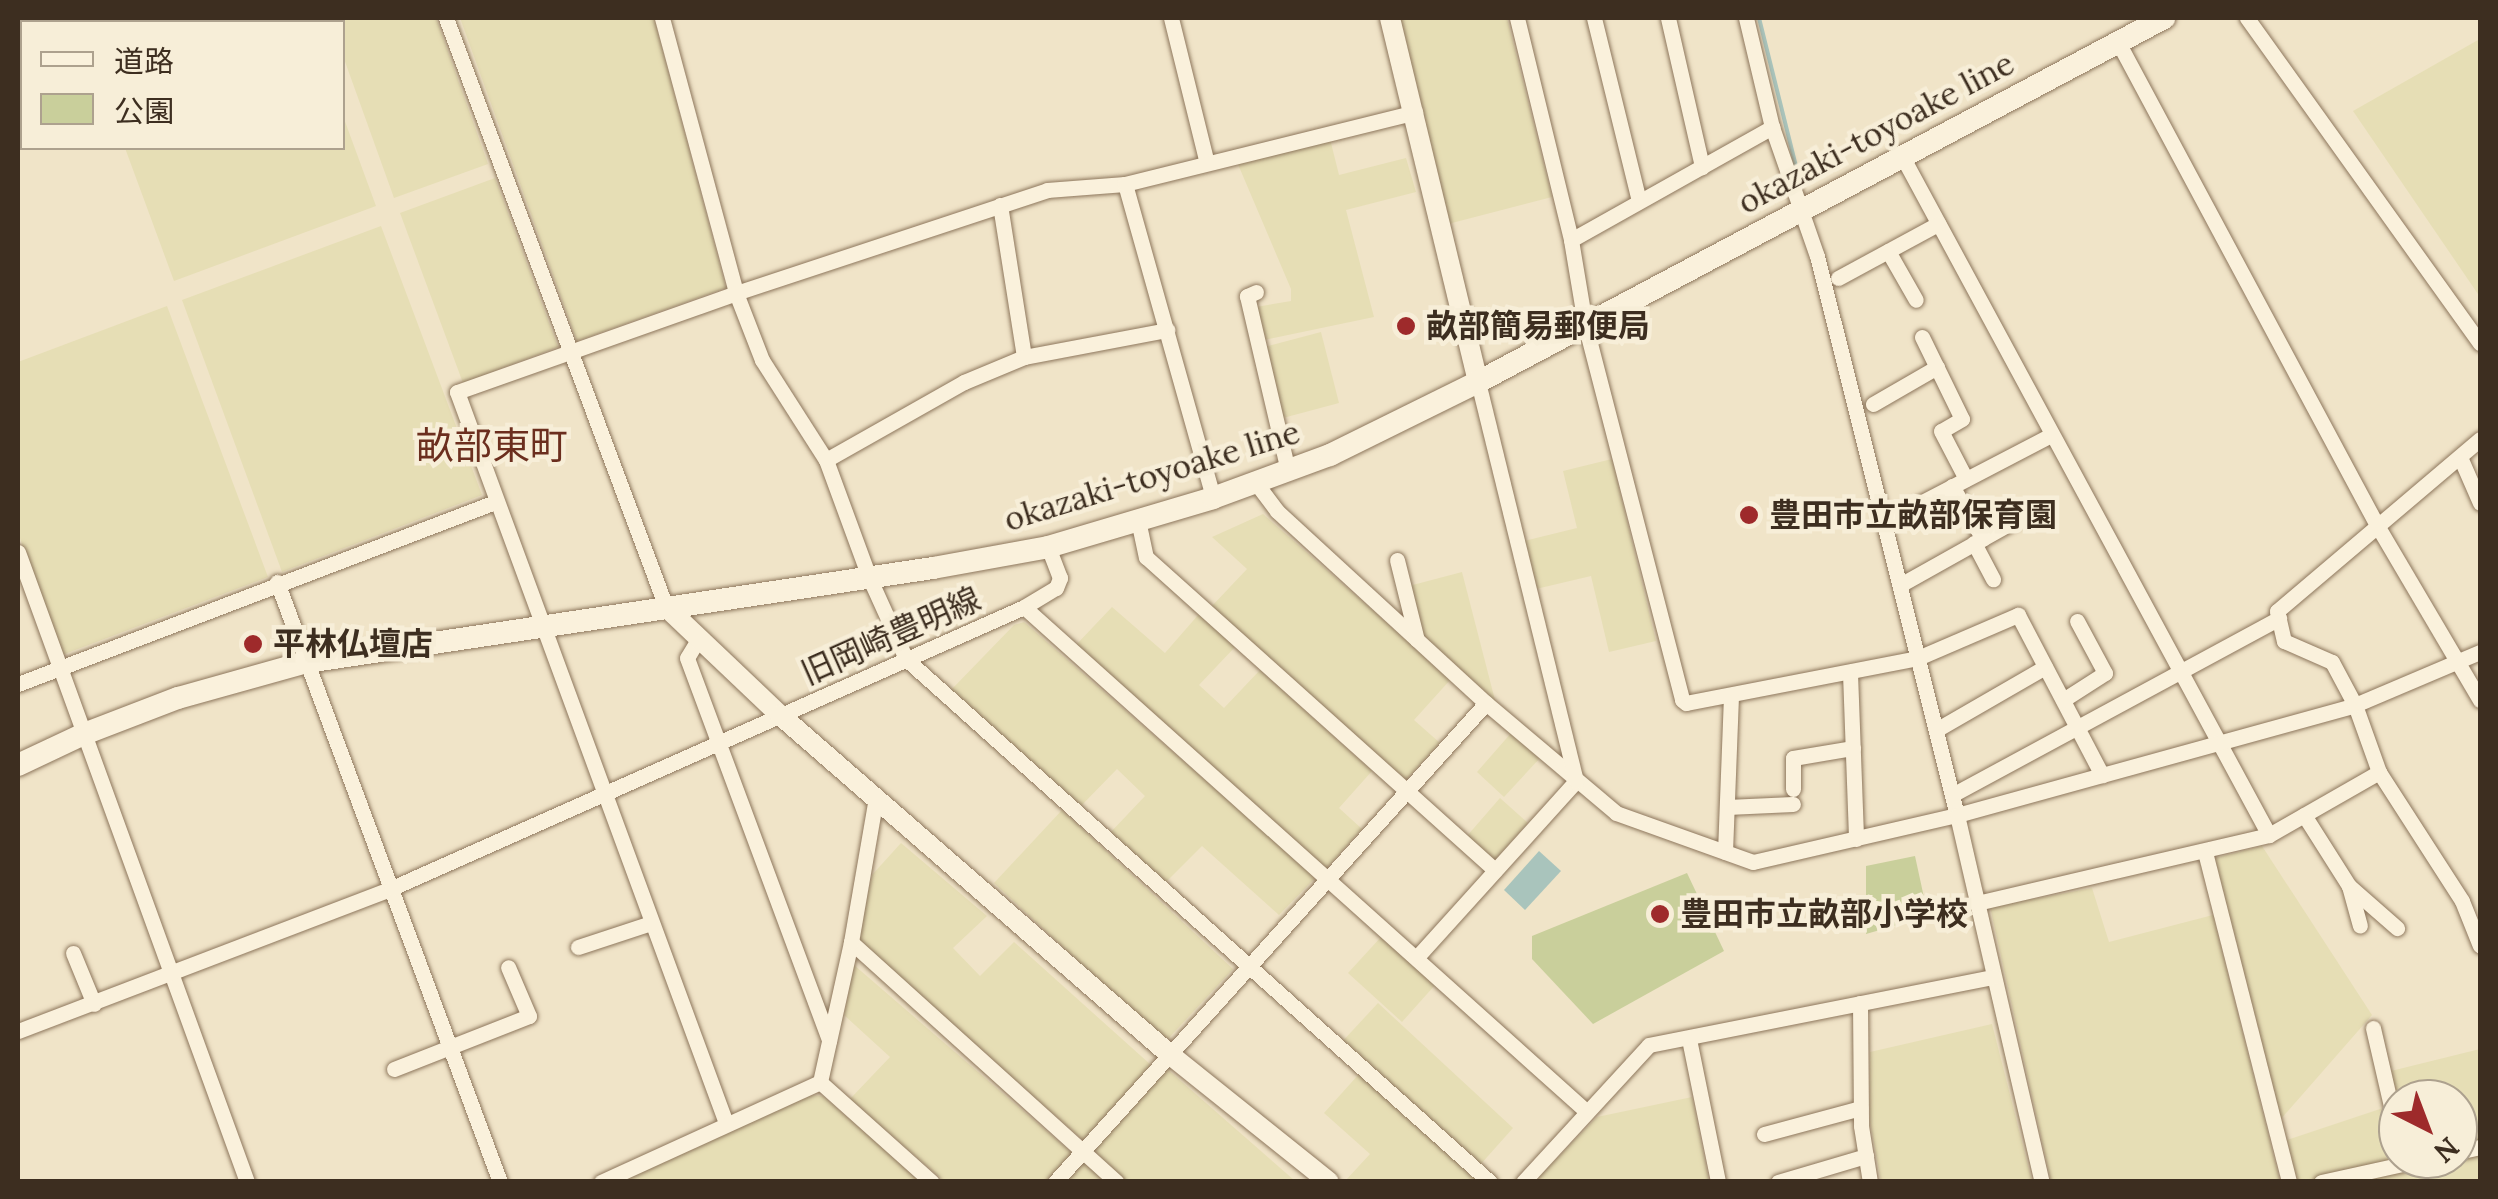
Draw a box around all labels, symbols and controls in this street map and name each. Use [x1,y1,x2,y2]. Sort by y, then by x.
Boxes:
legend [20,20,345,150]
text: 道路 [114,42,174,80]
street label: okazaki-toyoake line [1731,44,2021,222]
text: 公園 [114,92,174,130]
place label: 畝部簡易郵便局 [1426,307,1650,345]
marker: 畝部簡易郵便局 [1395,315,1417,337]
street label: okazaki-toyoake line [1000,413,1304,539]
district label: 畝部東町 [416,423,568,469]
place label: 豊田市立畝部保育園 [1769,496,2057,534]
marker: 豊田市立畝部保育園 [1738,504,1760,526]
street label: 旧岡崎豊明線 [795,579,987,693]
place label: 平林仏壇店 [273,625,433,663]
marker: 平林仏壇店 [242,633,264,655]
place label: 豊田市立畝部小学校 [1680,895,1968,933]
marker: 豊田市立畝部小学校 [1649,903,1671,925]
north arrow [2378,1079,2478,1179]
text: N [2427,1129,2467,1170]

